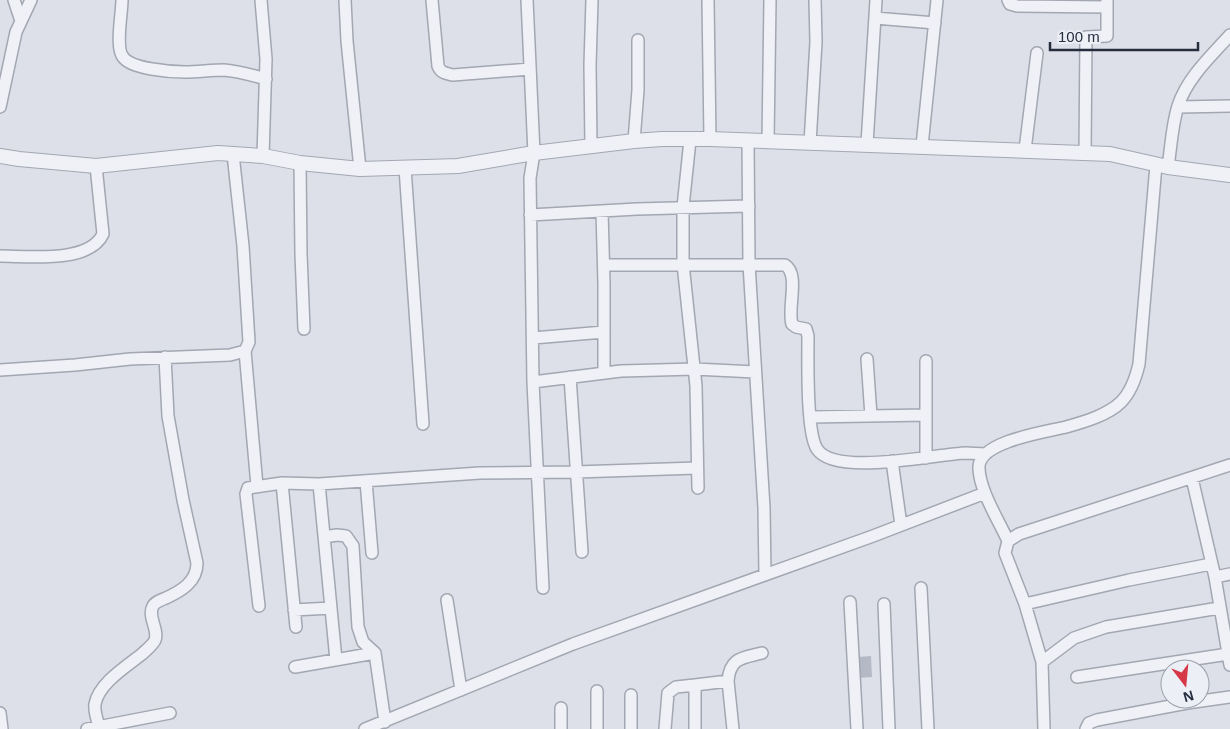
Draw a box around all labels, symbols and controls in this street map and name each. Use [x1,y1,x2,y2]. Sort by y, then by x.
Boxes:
scale bar [1050,20,1198,52]
text: 100 m [1058,28,1100,45]
north arrow [1160,659,1210,709]
text: N [1182,687,1196,706]

